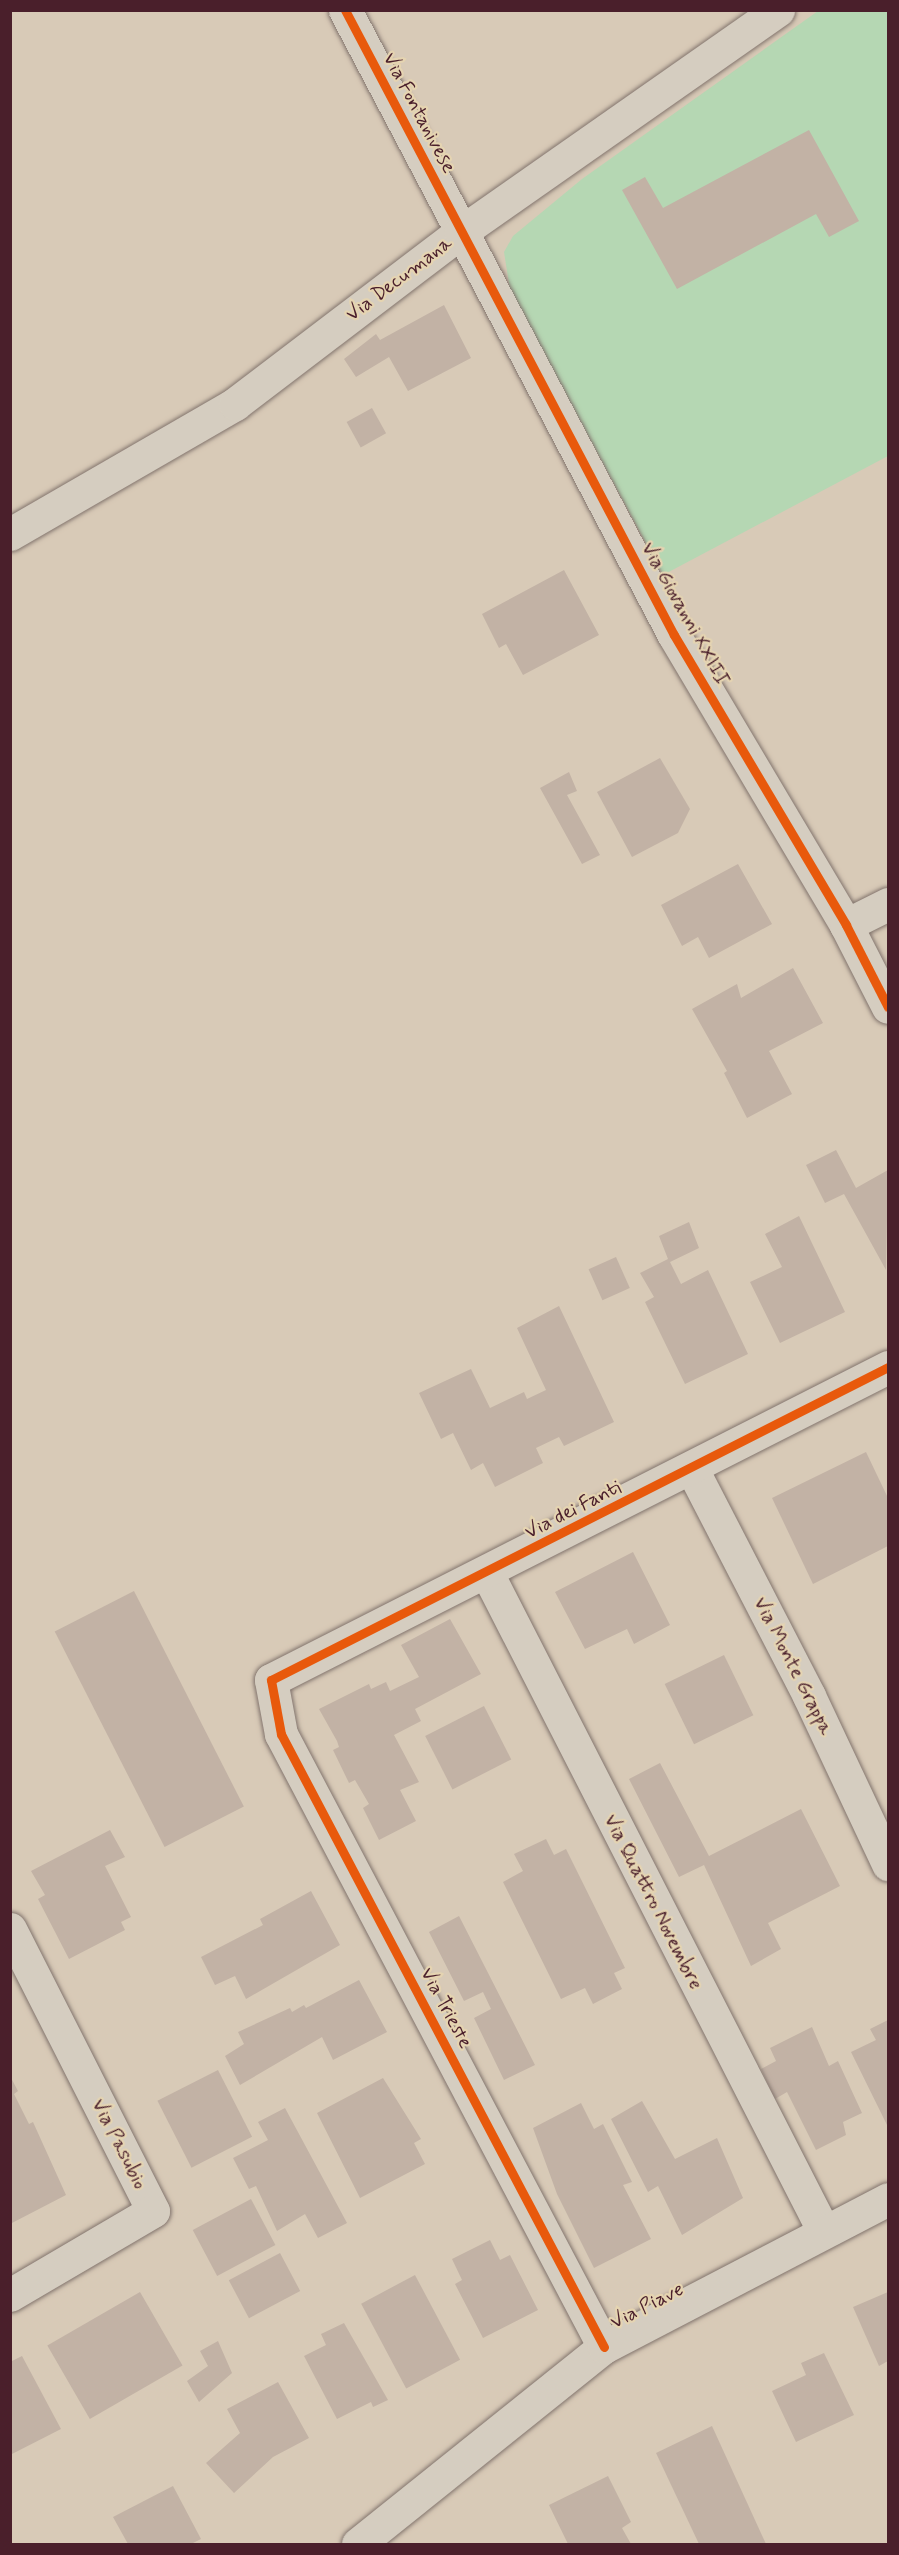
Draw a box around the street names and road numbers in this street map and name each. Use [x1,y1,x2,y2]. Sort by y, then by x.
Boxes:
street label: Via Fontanivese [377,49,461,177]
street label: Via Decumana [342,232,456,326]
street label: Via Giovanni XXIII [635,537,735,691]
street label: Via dei Fanti [521,1475,625,1545]
street label: Via Monte Grappa [748,1594,838,1738]
street label: Via Quattro Novembre [599,1811,707,1993]
street label: Via Trieste [415,1964,477,2052]
street label: Via Pasubio [87,2096,151,2192]
street label: Via Piave [607,2278,687,2334]

